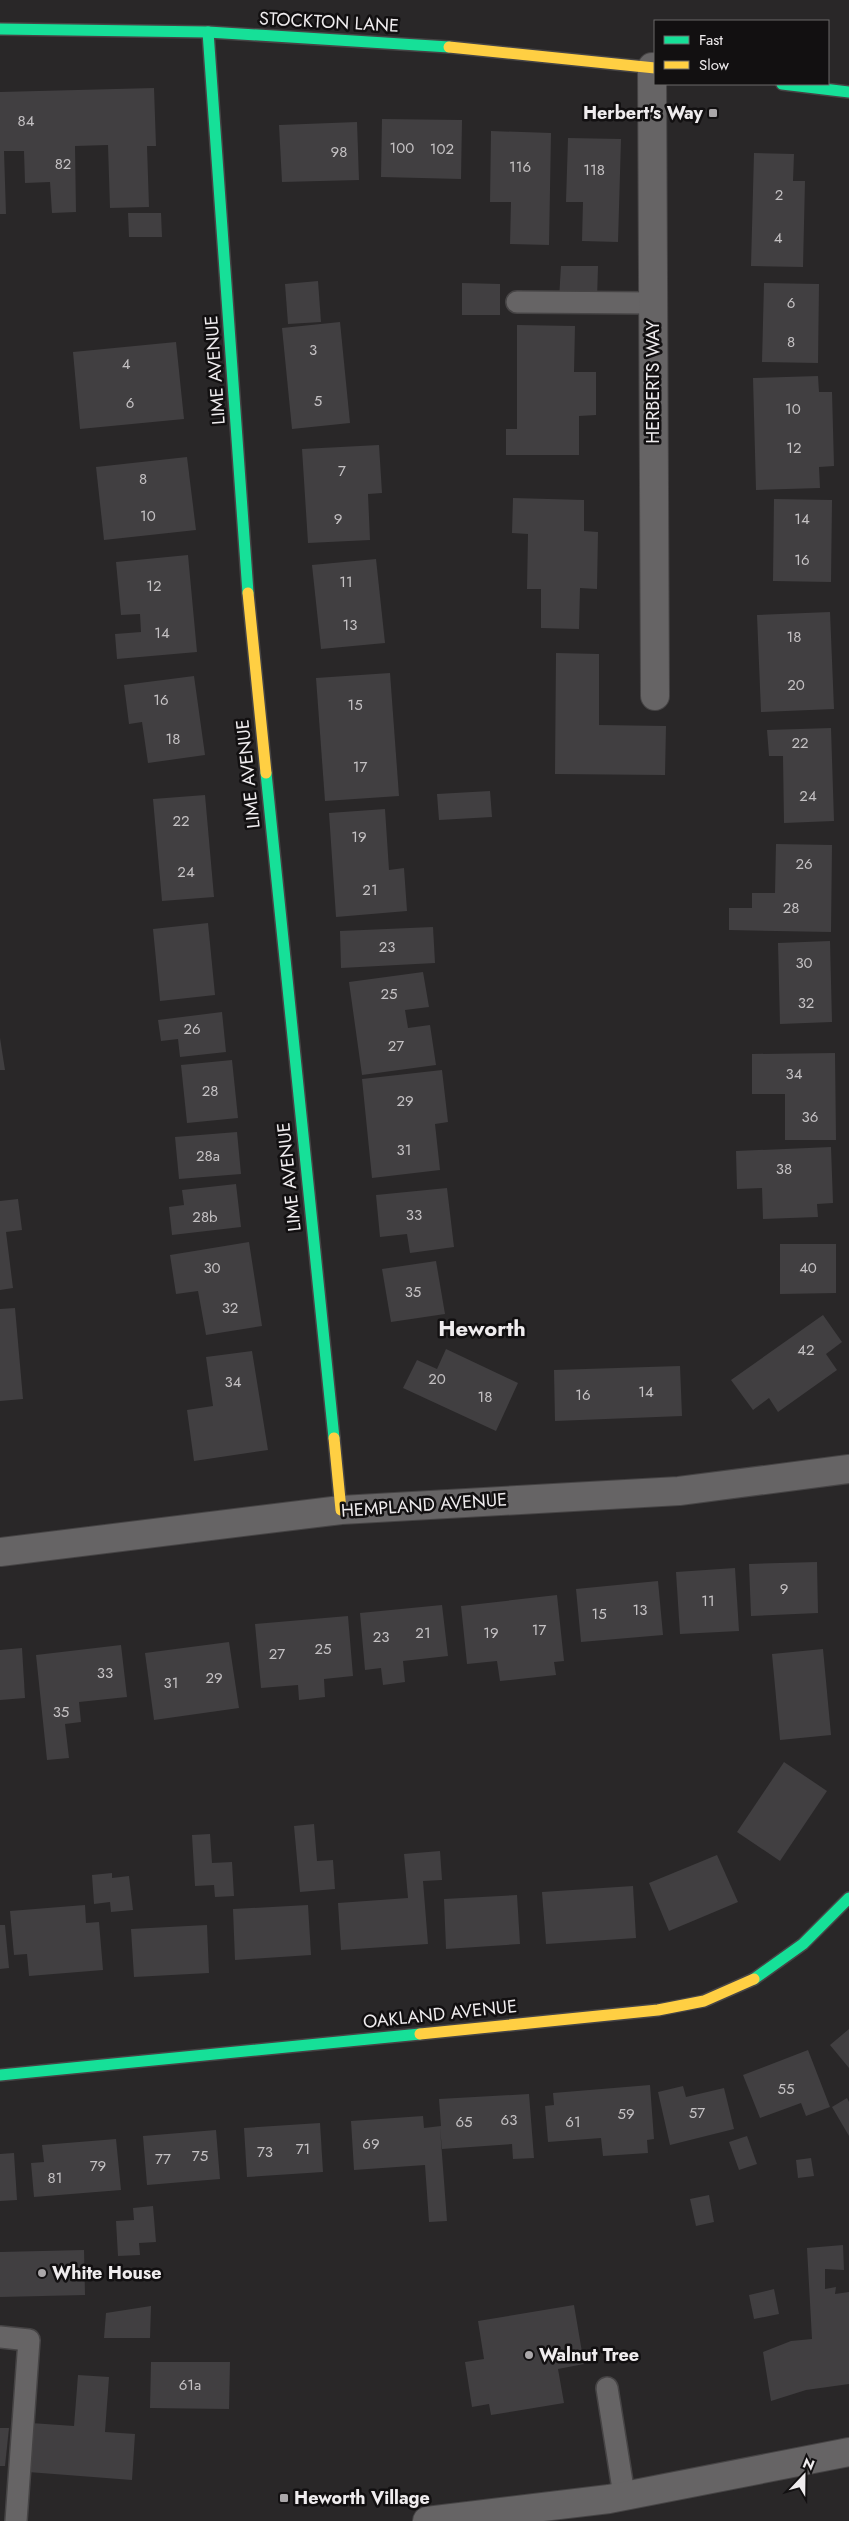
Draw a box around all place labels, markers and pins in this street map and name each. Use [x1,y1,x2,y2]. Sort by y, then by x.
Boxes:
place label: Herbert's Way [583,100,704,126]
marker: Herbert's Way [707,107,719,119]
place label: White House [52,2260,161,2286]
marker: White House [36,2267,48,2279]
place label: Walnut Tree [539,2342,639,2368]
marker: Walnut Tree [523,2349,535,2361]
place label: Heworth Village [294,2485,430,2511]
marker: Heworth Village [278,2492,290,2504]

